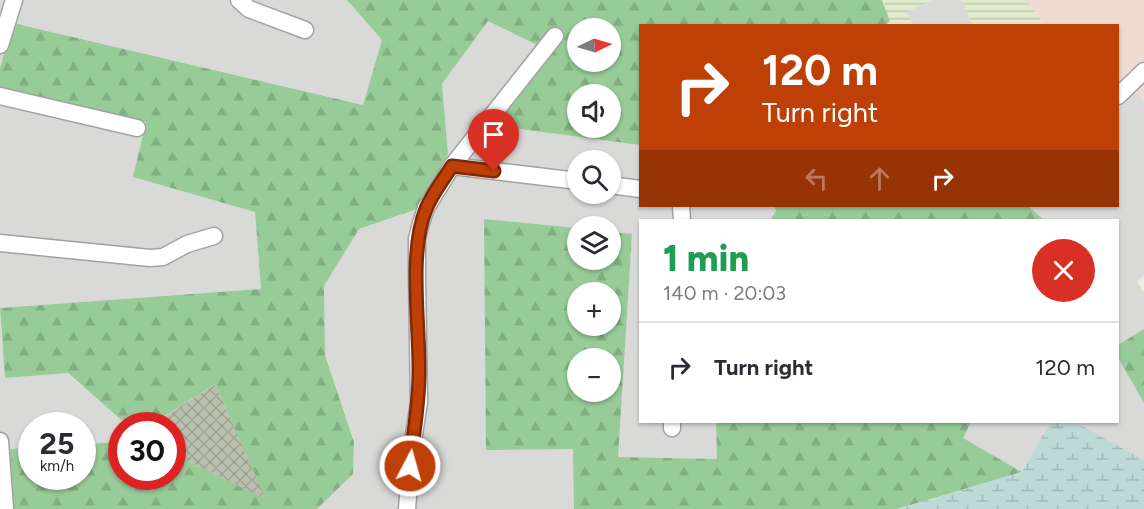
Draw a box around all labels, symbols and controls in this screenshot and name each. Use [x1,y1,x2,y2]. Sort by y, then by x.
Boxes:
north arrow [567,18,621,72]
map controls [567,18,621,402]
text: 120 m [762,45,878,96]
icon: right [663,48,741,126]
button: sound [567,84,621,138]
text: Turn right [762,96,878,129]
pin [468,109,519,171]
icon: arrive [477,118,510,151]
button: search [567,150,621,204]
icon: left [800,162,833,195]
icon: ahead [863,162,896,195]
icon: right [926,162,959,195]
button: layers [567,216,621,270]
text: 1 min [663,237,749,280]
button: close [1032,239,1095,302]
text: 140 m · 20:03 [663,281,786,305]
button: + [567,282,621,336]
button: − [567,348,621,402]
icon: right [663,351,696,384]
text: Turn right [714,354,813,381]
text: 120 m [1035,354,1095,381]
speed limit sign: 30 [108,412,186,490]
text: 25 [40,425,74,462]
position arrow [378,434,442,498]
text: km/h [40,457,74,475]

